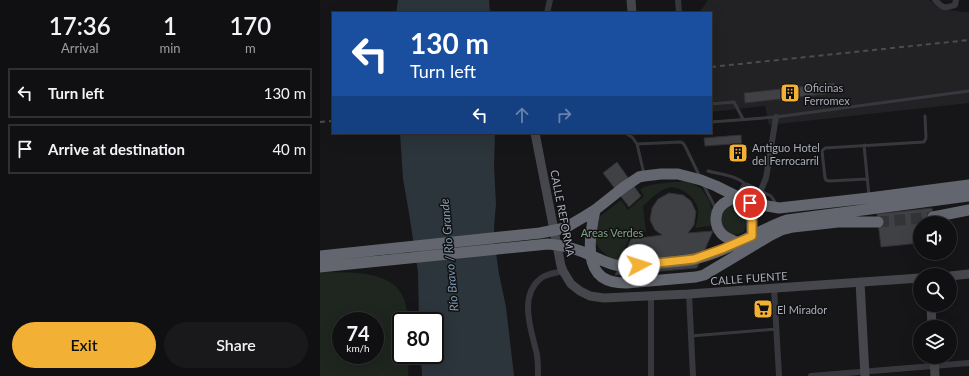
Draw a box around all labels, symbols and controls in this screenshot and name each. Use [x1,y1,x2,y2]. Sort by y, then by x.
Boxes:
text: 17:36 [49,11,111,40]
text: 1 [163,11,177,40]
text: 170 [229,11,271,40]
text: 130 m [410,26,489,60]
icon: left [344,28,396,80]
text: Arrival [61,40,98,56]
text: min [159,40,181,56]
text: m [245,40,256,56]
text: Turn left [410,60,476,82]
place label: Oficinas Ferromex [804,81,850,107]
icon: left [14,82,36,104]
building icon: Oficinas Ferromex [779,82,801,104]
text: Turn left [48,84,104,102]
text: 130 m [264,84,306,102]
icon: left [469,104,491,126]
icon: ahead [511,104,533,126]
icon: right [553,104,575,126]
icon: arrive [14,138,36,160]
text: Arrive at destination [48,140,185,158]
text: 40 m [272,140,306,158]
place label: Antiguo Hotel del Ferrocarril [752,141,820,167]
building icon: Antiguo Hotel del Ferrocarril [727,142,749,164]
street label: CALLE REFORMA [548,169,578,258]
pin [733,186,767,220]
icon: arrive [739,192,761,214]
water label: Río Bravo / Rio Grande [437,198,461,312]
map controls [913,216,957,364]
button: sound [913,216,957,260]
park label: Areas Verdes [581,226,644,239]
position arrow [618,244,660,286]
button: search [913,268,957,312]
street label: CALLE FUENTE [710,269,788,287]
supermarket icon: El Mirador [752,298,774,320]
place label: El Mirador [777,303,827,316]
speed limit sign: 80 [392,312,444,364]
button: layers [913,320,957,364]
text: 74 [346,321,370,345]
button: Exit [12,322,156,368]
button: Share [164,322,308,368]
text: km/h [346,342,370,354]

